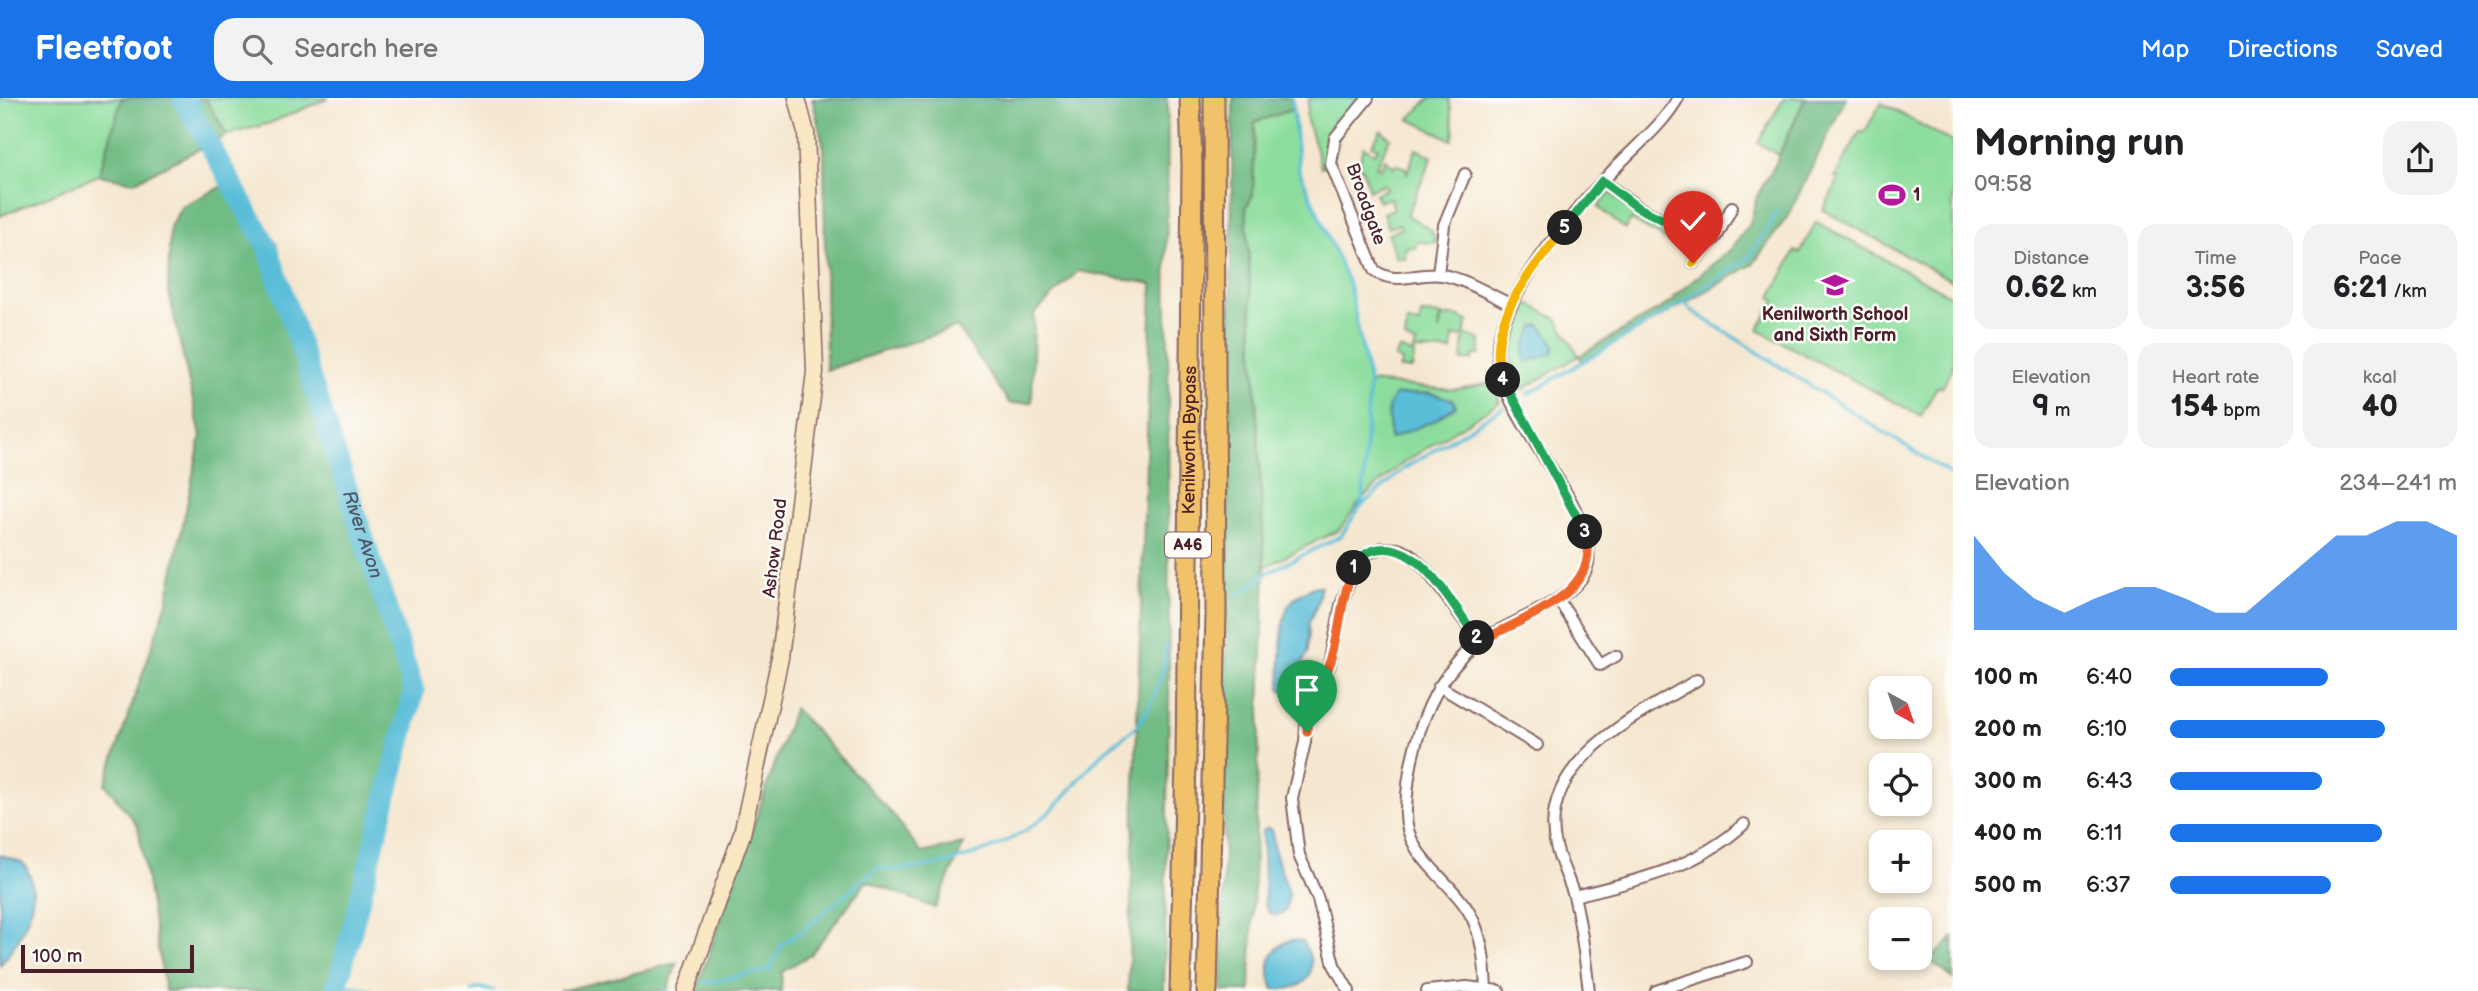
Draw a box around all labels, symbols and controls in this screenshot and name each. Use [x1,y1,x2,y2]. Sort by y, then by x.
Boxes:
search box [214,18,704,81]
text: Fleetfoot [35,29,172,69]
icon: search [238,30,276,68]
text: Search here [294,34,438,65]
text: Map [2141,35,2189,64]
text: Directions [2227,35,2338,64]
text: Saved [2376,35,2443,64]
text: Morning run [1974,121,2185,166]
button: share [2383,121,2457,195]
street label: Broadgate [1342,160,1391,248]
text: 09:58 [1974,170,2032,198]
sports icon: 1 [1877,180,1907,210]
place label: 1 [1913,185,1921,206]
pin [1663,191,1723,263]
icon: check [1674,202,1712,240]
pin: 5 [1548,211,1582,246]
text: 5 [1559,216,1570,239]
text: Distance [2013,247,2089,270]
text: Time [2194,247,2237,270]
text: Pace [2358,247,2401,270]
school or university icon: Kenilworth School and Sixth Form [1820,270,1850,300]
text: 0.62 [2005,270,2067,306]
text: 3:56 [2185,270,2246,306]
text: 6:21 [2333,270,2388,306]
text: km [2067,280,2097,303]
text: /km [2388,280,2427,303]
place label: Kenilworth School and Sixth Form [1762,304,1908,346]
pin: 4 [1486,362,1520,398]
street label: Kenilworth Bypass [1178,366,1200,515]
text: Elevation [2012,366,2091,389]
text: Heart rate [2172,366,2259,389]
text: kcal [2363,366,2397,389]
text: 4 [1497,368,1508,391]
text: 9 [2032,389,2050,425]
text: 154 [2170,389,2218,425]
text: 40 [2362,389,2398,425]
text: m [2050,399,2070,422]
text: bpm [2218,399,2261,422]
text: Elevation [1974,469,2070,497]
text: 234–241 m [2339,469,2457,497]
water label: River Avon [337,488,388,581]
street label: Ashow Road [758,497,792,599]
pin: 3 [1568,514,1602,550]
text: 3 [1579,520,1590,543]
road number: A46 [1165,532,1211,558]
pin: 1 [1336,550,1372,586]
text: 1 [1350,556,1358,579]
pin: 2 [1460,620,1494,656]
text: 2 [1471,626,1482,649]
pin [1277,660,1337,732]
text: 100 m [1974,663,2038,691]
text: 6:40 [2086,663,2132,691]
icon: arrive [1288,671,1326,709]
north arrow [1869,676,1932,738]
map controls [1869,676,1932,970]
text: 200 m [1974,715,2042,743]
text: 6:10 [2086,715,2127,743]
button: locate [1869,753,1932,816]
text: 300 m [1974,767,2042,795]
text: 6:43 [2086,767,2133,795]
text: 400 m [1974,819,2042,847]
text: 6:11 [2086,819,2123,847]
button: + [1869,830,1932,893]
text: 500 m [1974,871,2042,899]
text: 6:37 [2086,871,2130,899]
button: − [1869,907,1932,970]
scale bar [21,942,194,974]
text: 100 m [32,945,83,968]

